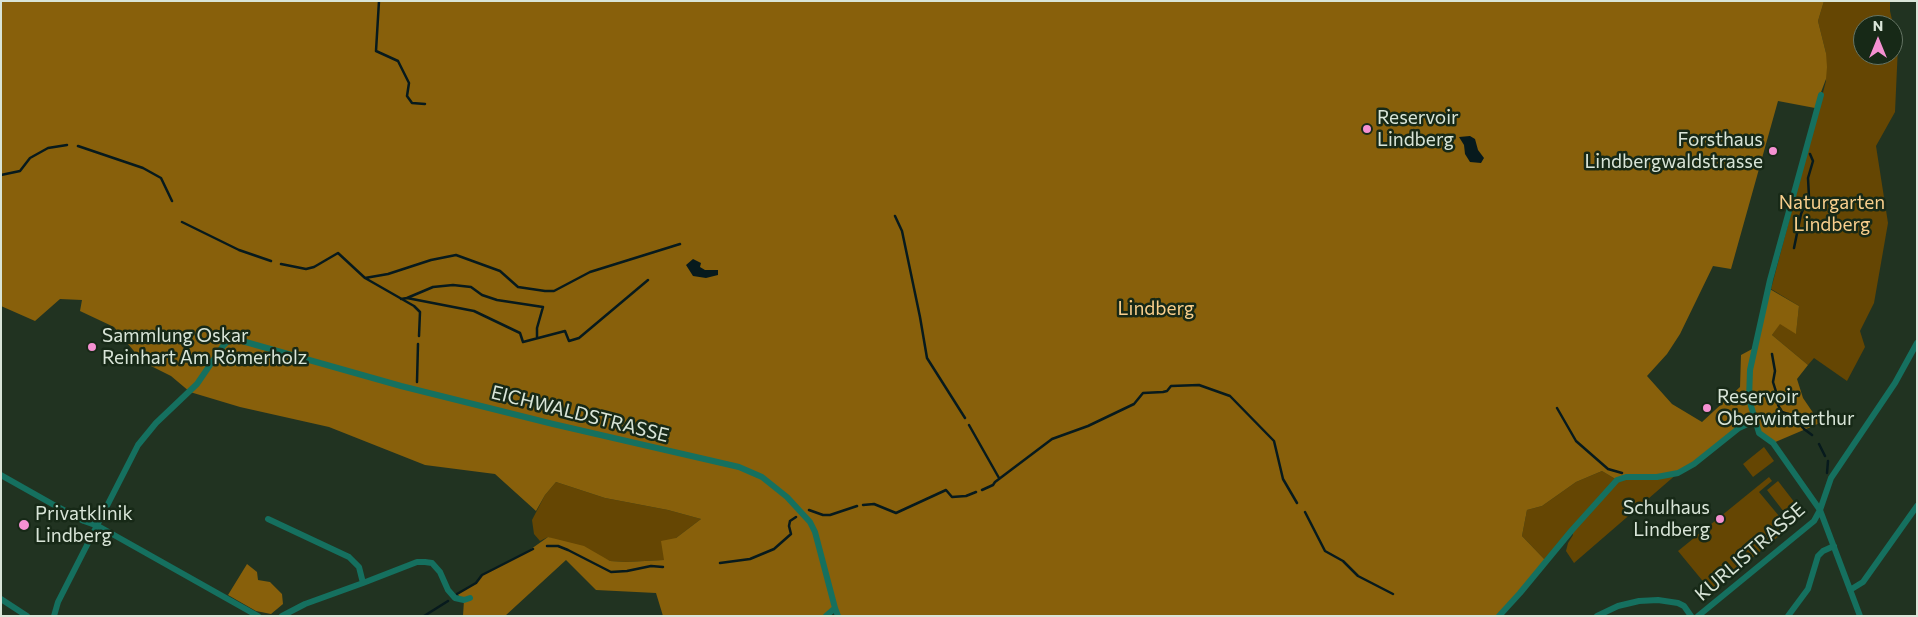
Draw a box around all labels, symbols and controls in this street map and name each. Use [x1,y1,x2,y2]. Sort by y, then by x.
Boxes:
north arrow [1853,15,1903,65]
text: N [1873,17,1883,34]
place label: Reservoir Lindberg [1377,107,1459,151]
marker: Reservoir Lindberg [1361,123,1373,135]
place label: Forsthaus Lindbergwaldstrasse [1584,129,1763,173]
marker: Forsthaus Lindbergwaldstrasse [1767,145,1779,157]
park label: Naturgarten Lindberg [1779,192,1885,236]
park label: Lindberg [1118,298,1194,320]
place label: Sammlung Oskar Reinhart Am Römerholz [102,325,307,369]
marker: Sammlung Oskar Reinhart Am Römerholz [86,341,98,353]
street label: EICHWALDSTRASSE [489,381,671,447]
place label: Reservoir Oberwinterthur [1717,386,1854,430]
marker: Reservoir Oberwinterthur [1701,402,1713,414]
place label: Schulhaus Lindberg [1623,497,1710,541]
street label: KURLISTRASSE [1690,498,1810,606]
place label: Privatklinik Lindberg [35,503,133,547]
marker: Schulhaus Lindberg [1714,513,1726,525]
marker: Privatklinik Lindberg [17,518,31,532]

